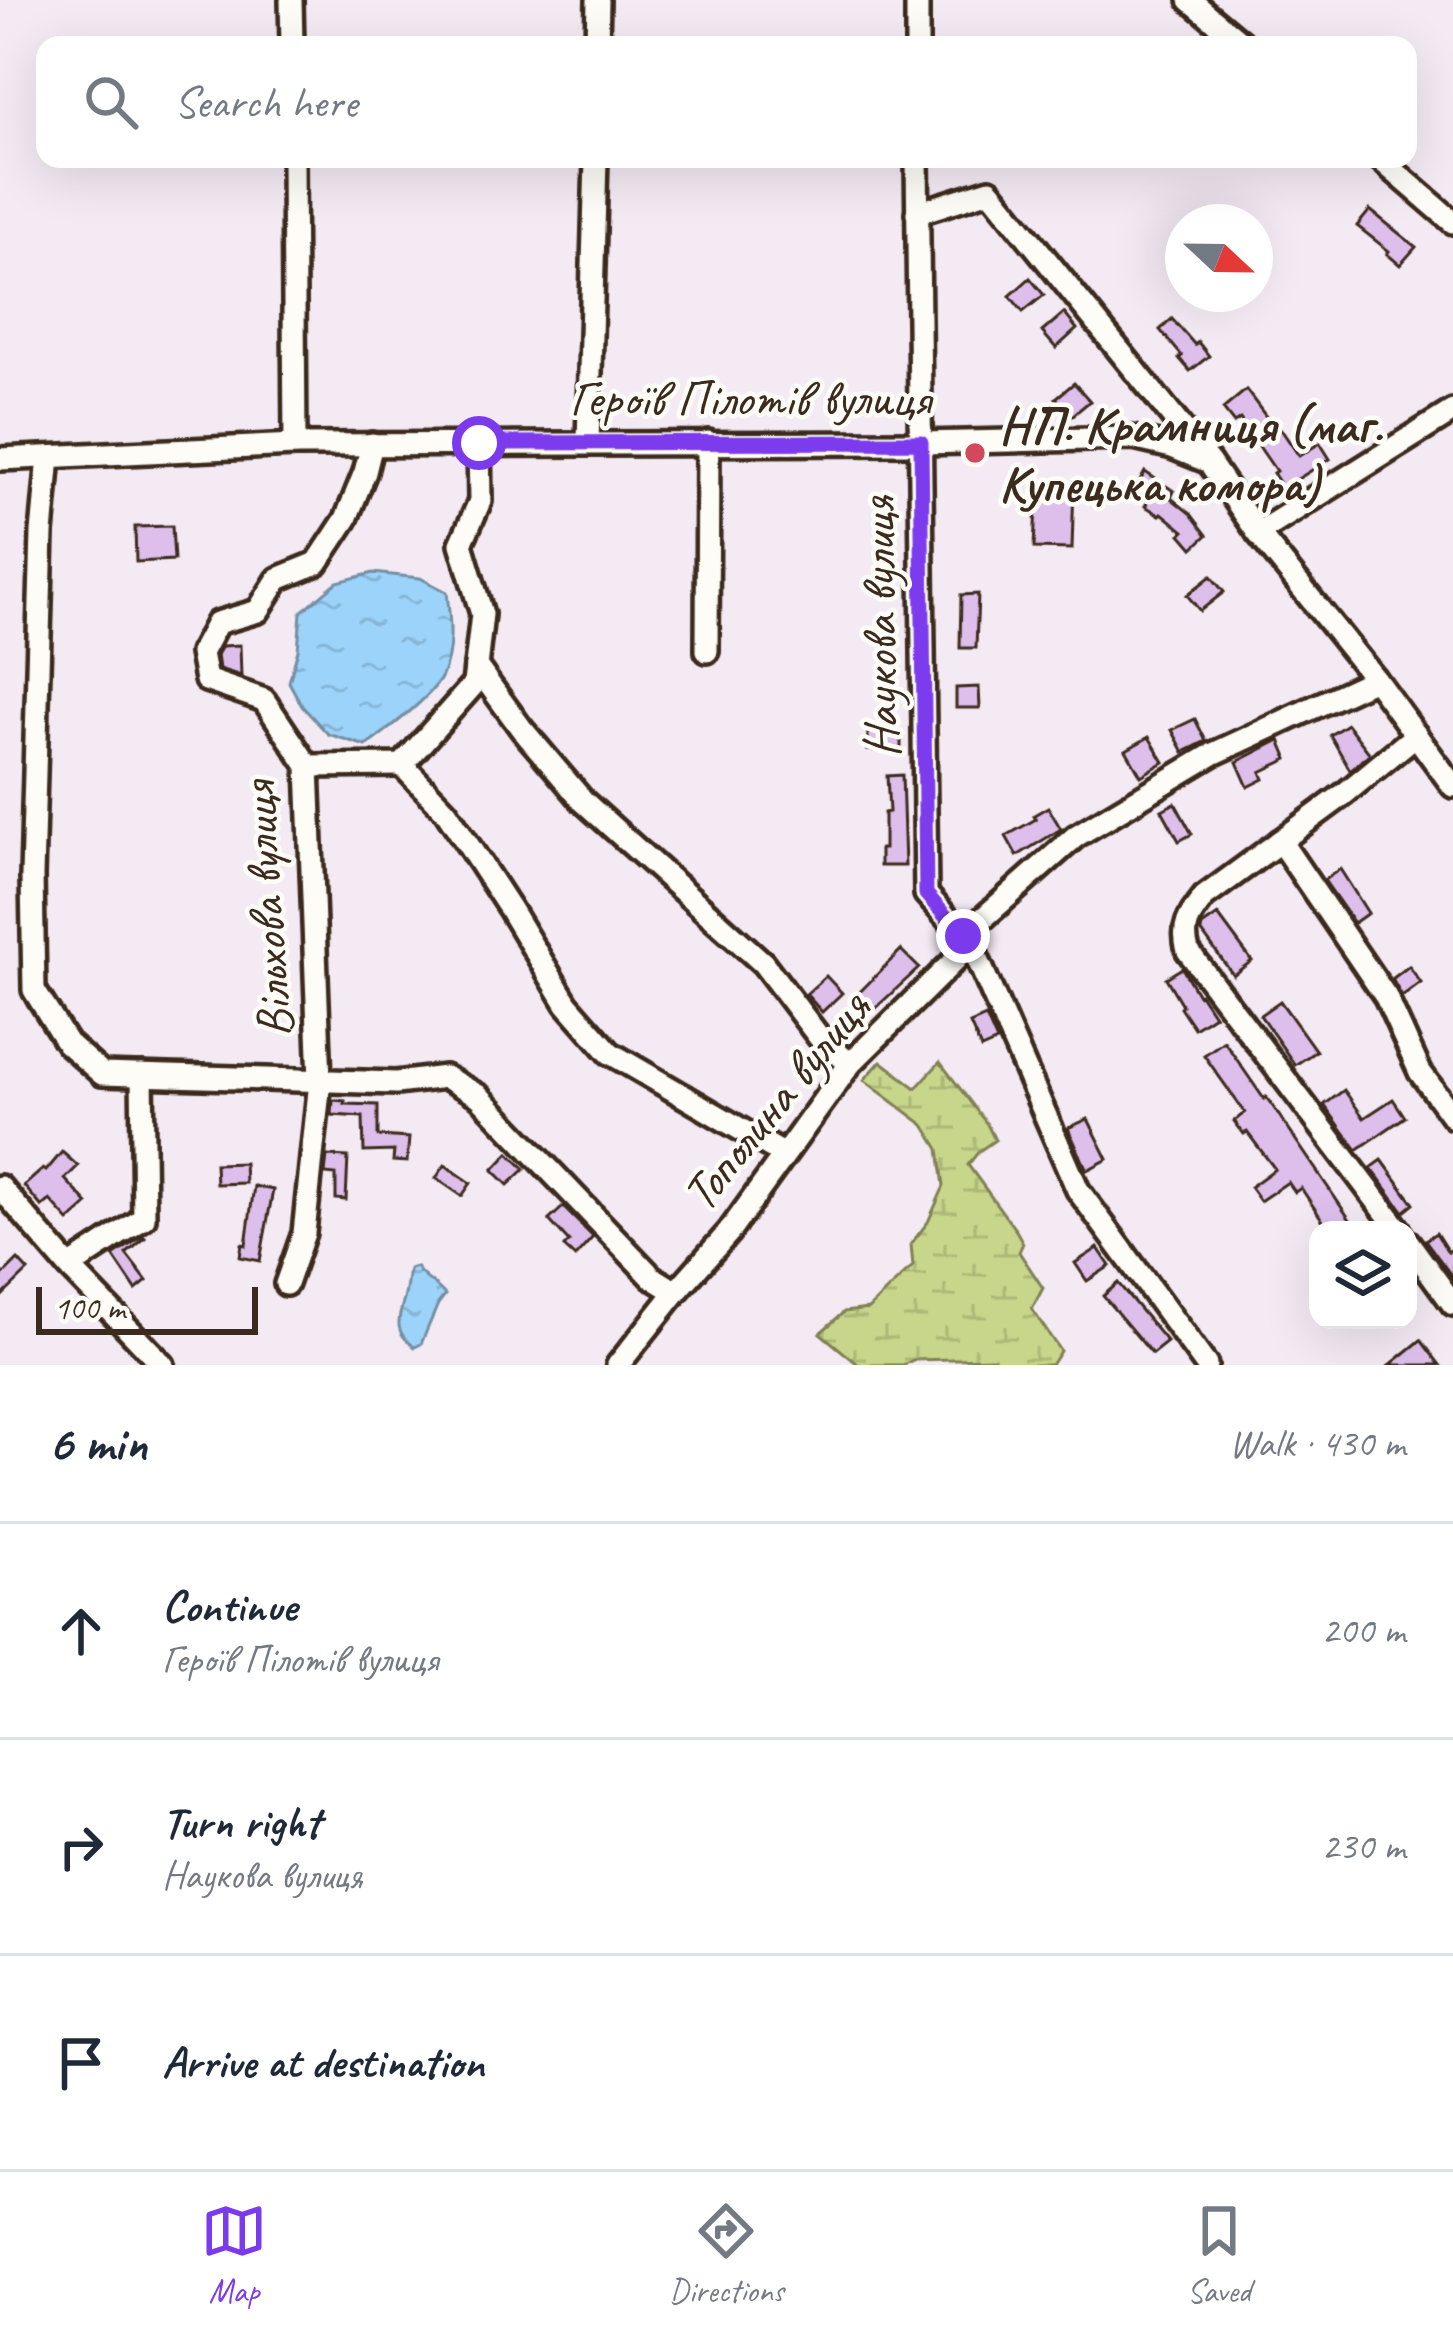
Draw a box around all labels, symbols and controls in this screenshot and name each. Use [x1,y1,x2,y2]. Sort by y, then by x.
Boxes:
search box [36,36,1417,168]
icon: search [78,69,144,135]
text: Search here [174,74,357,131]
north arrow [1165,204,1273,312]
street label: Героїв Пілотів вулиця [569,366,934,430]
place label: НП. Крамниця (маг. Купецька комора) [999,393,1383,516]
route start [452,416,506,470]
marker: НП. Крамниця (маг. Купецька комора) [962,440,988,466]
street label: Наукова вулиця [845,494,913,758]
street label: Вільхова вулиця [225,777,307,1040]
route end [936,909,990,963]
street label: Тополина вулиця [667,976,885,1224]
map controls [1309,1221,1417,1329]
button: layers [1309,1221,1417,1329]
scale bar [36,1281,258,1334]
text: 100 m [54,1287,125,1329]
text: 6 min [48,1411,147,1475]
text: Walk · 430 m [1229,1419,1405,1468]
text: Continue [162,1578,296,1635]
icon: ahead [48,1598,114,1664]
text: 200 m [1321,1606,1405,1655]
text: Героїв Пілотів вулиця [162,1635,438,1684]
text: Turn right [162,1794,320,1851]
icon: right [48,1814,114,1880]
text: 230 m [1321,1822,1405,1871]
text: Наукова вулиця [162,1851,362,1900]
icon: arrive [48,2030,114,2096]
text: Arrive at destination [162,2034,484,2091]
tab: Map [201,2198,267,2312]
tab: Directions [669,2198,784,2312]
tab: Saved [1186,2198,1252,2312]

